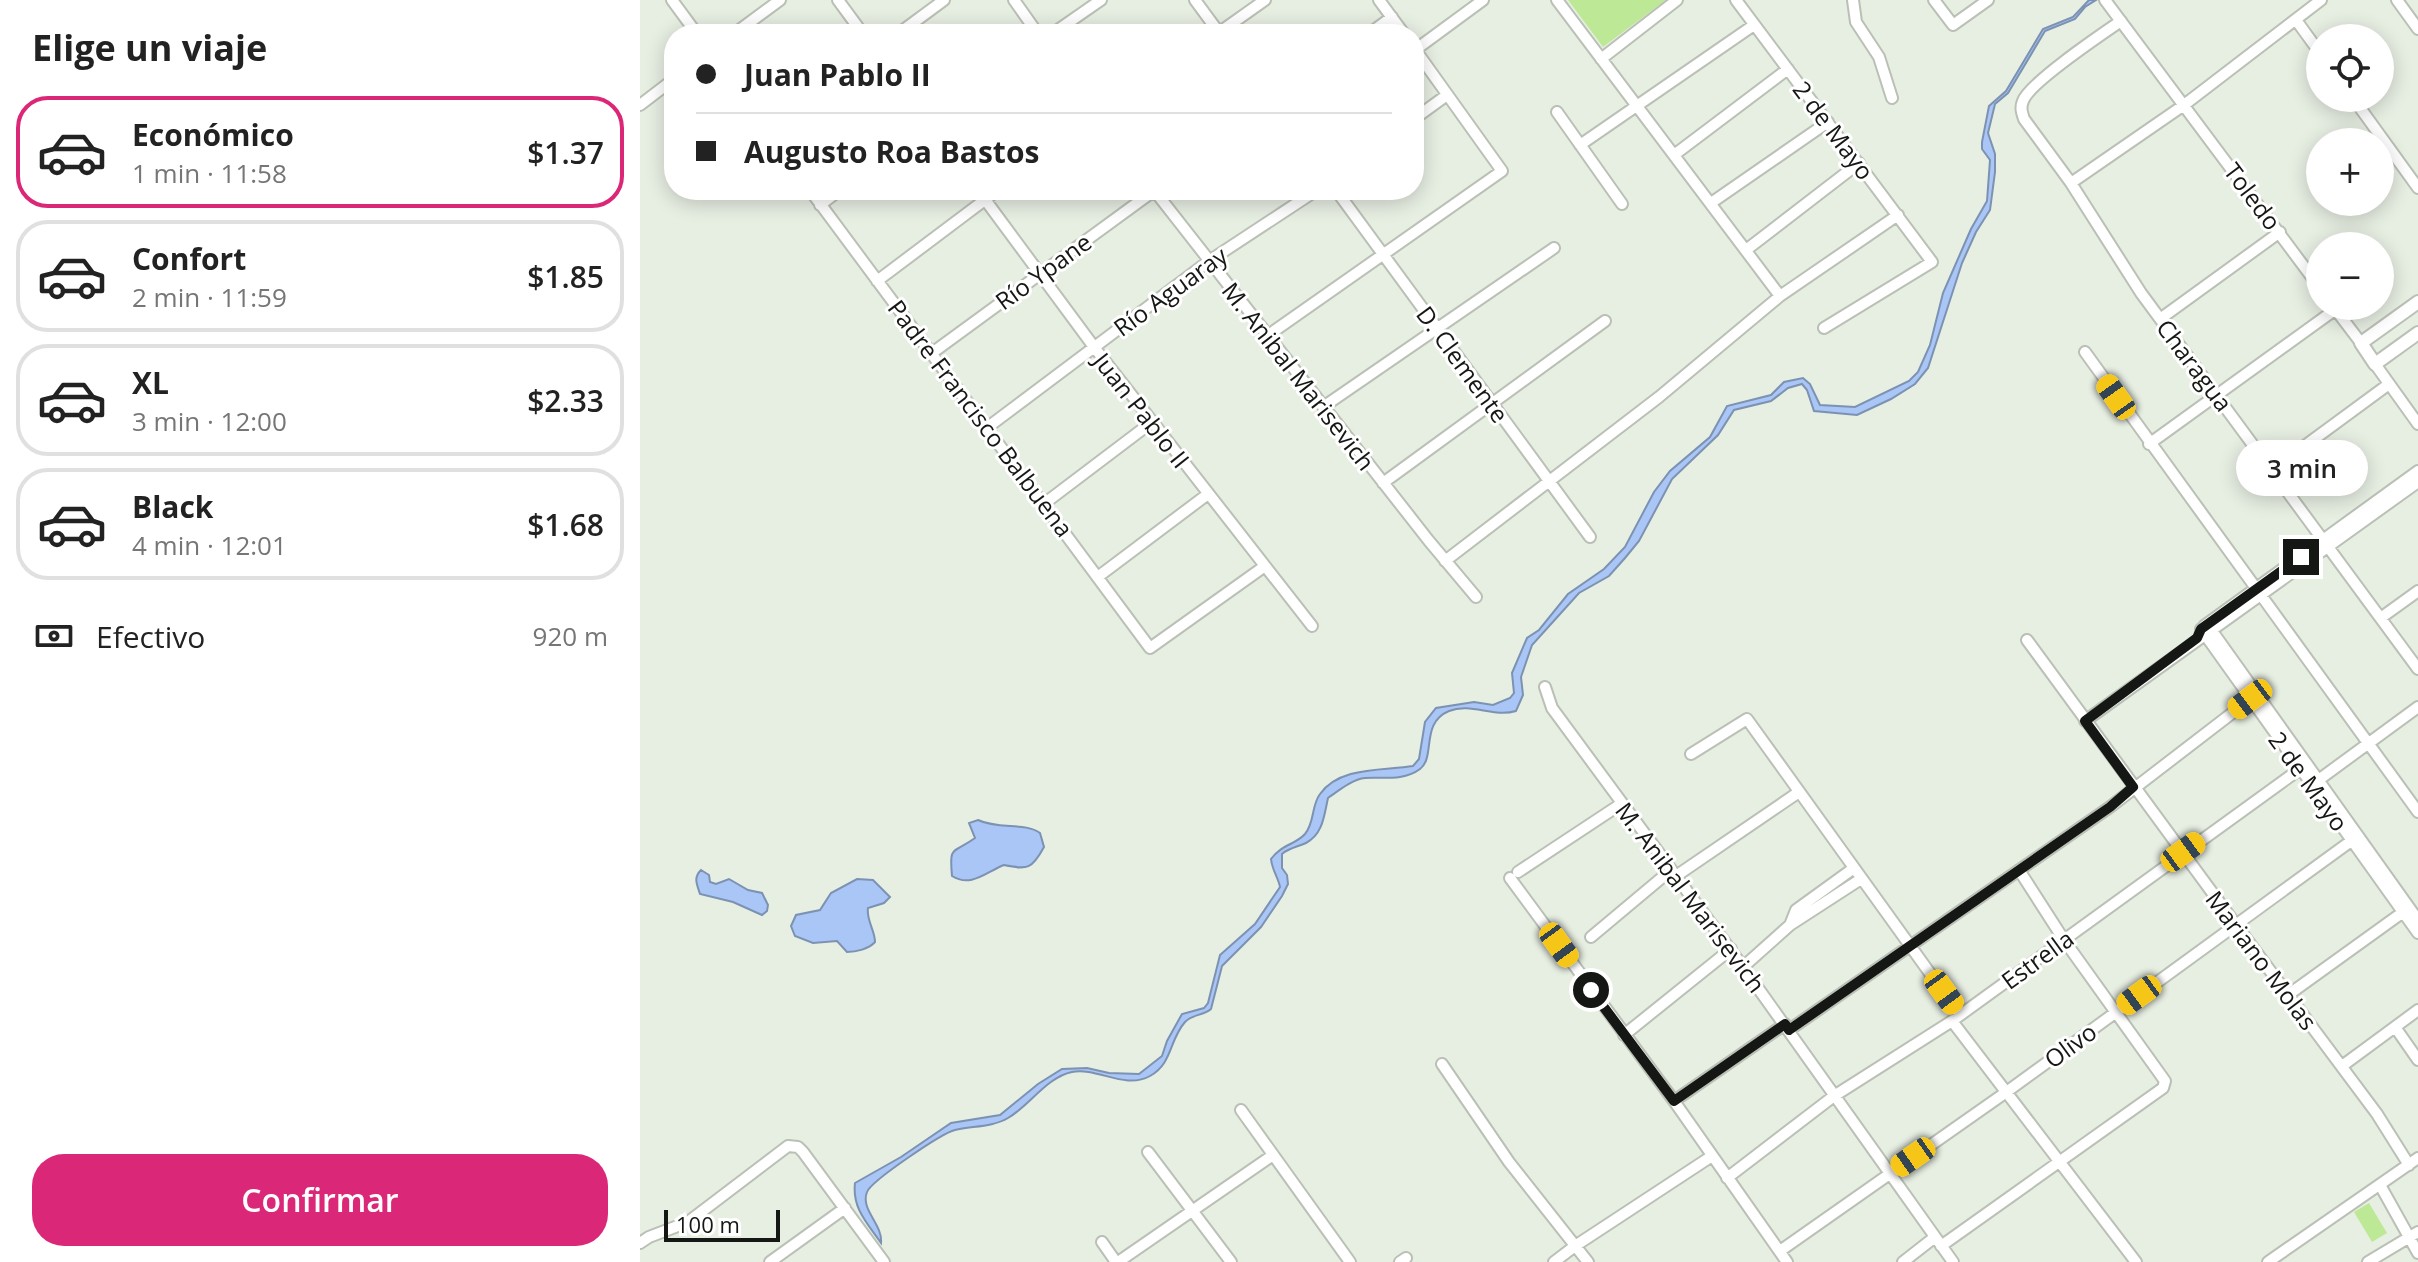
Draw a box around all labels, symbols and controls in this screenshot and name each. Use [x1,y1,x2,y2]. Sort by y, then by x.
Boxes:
text: Elige un viaje [32,23,267,72]
map controls [2306,24,2394,320]
button: locate [2306,24,2394,112]
text: Juan Pablo II [744,54,931,95]
street label: 2 de Mayo [1786,74,1882,186]
text: Económico [132,114,294,155]
icon: car [36,116,108,188]
button: + [2306,128,2394,216]
text: Augusto Roa Bastos [744,131,1039,172]
text: $1.37 [527,132,604,173]
text: 1 min · 11:58 [132,155,287,191]
street label: Toledo [2217,156,2289,236]
street label: Río Ypane [988,225,1098,317]
button: − [2306,232,2394,320]
text: Confort [132,238,246,279]
street label: Río Aguaray [1107,238,1234,343]
icon: car [36,240,108,312]
text: $1.85 [527,256,604,297]
street label: M. Anibal Marisevich [1215,275,1383,477]
text: 2 min · 11:59 [132,279,287,315]
street label: Padre Francisco Balbuena [881,293,1081,543]
street label: D. Clemente [1409,299,1517,429]
street label: Charagua [2150,312,2240,418]
street label: Juan Pablo II [1085,344,1197,475]
text: XL [132,362,169,403]
icon: car [36,364,108,436]
car [2092,370,2140,424]
text: $2.33 [527,380,604,421]
text: 3 min · 12:00 [132,403,287,439]
callout: 3 min [2235,441,2367,497]
text: 3 min [2267,450,2337,486]
text: Black [132,486,213,527]
icon: car [36,488,108,560]
text: $1.68 [527,504,604,545]
text: 4 min · 12:01 [132,527,287,563]
route end [2283,539,2319,575]
icon: cash [32,614,76,658]
text: Efectivo [96,616,205,657]
text: 920 m [533,618,608,654]
car [2224,675,2276,723]
street label: 2 de Mayo [2262,724,2356,838]
street label: M. Anibal Marisevich [1609,795,1773,999]
car [2157,828,2209,876]
street label: Mariano Molas [2199,884,2325,1036]
car [1535,919,1583,971]
street label: Estrella [1994,922,2080,996]
car [1920,966,1968,1018]
car [2113,971,2165,1019]
route start [1573,972,1609,1008]
street label: Olivo [2037,1015,2103,1075]
car [1886,1133,1940,1181]
button: Confirmar [32,1154,608,1246]
scale bar [664,1206,780,1242]
text: 100 m [676,1209,740,1239]

